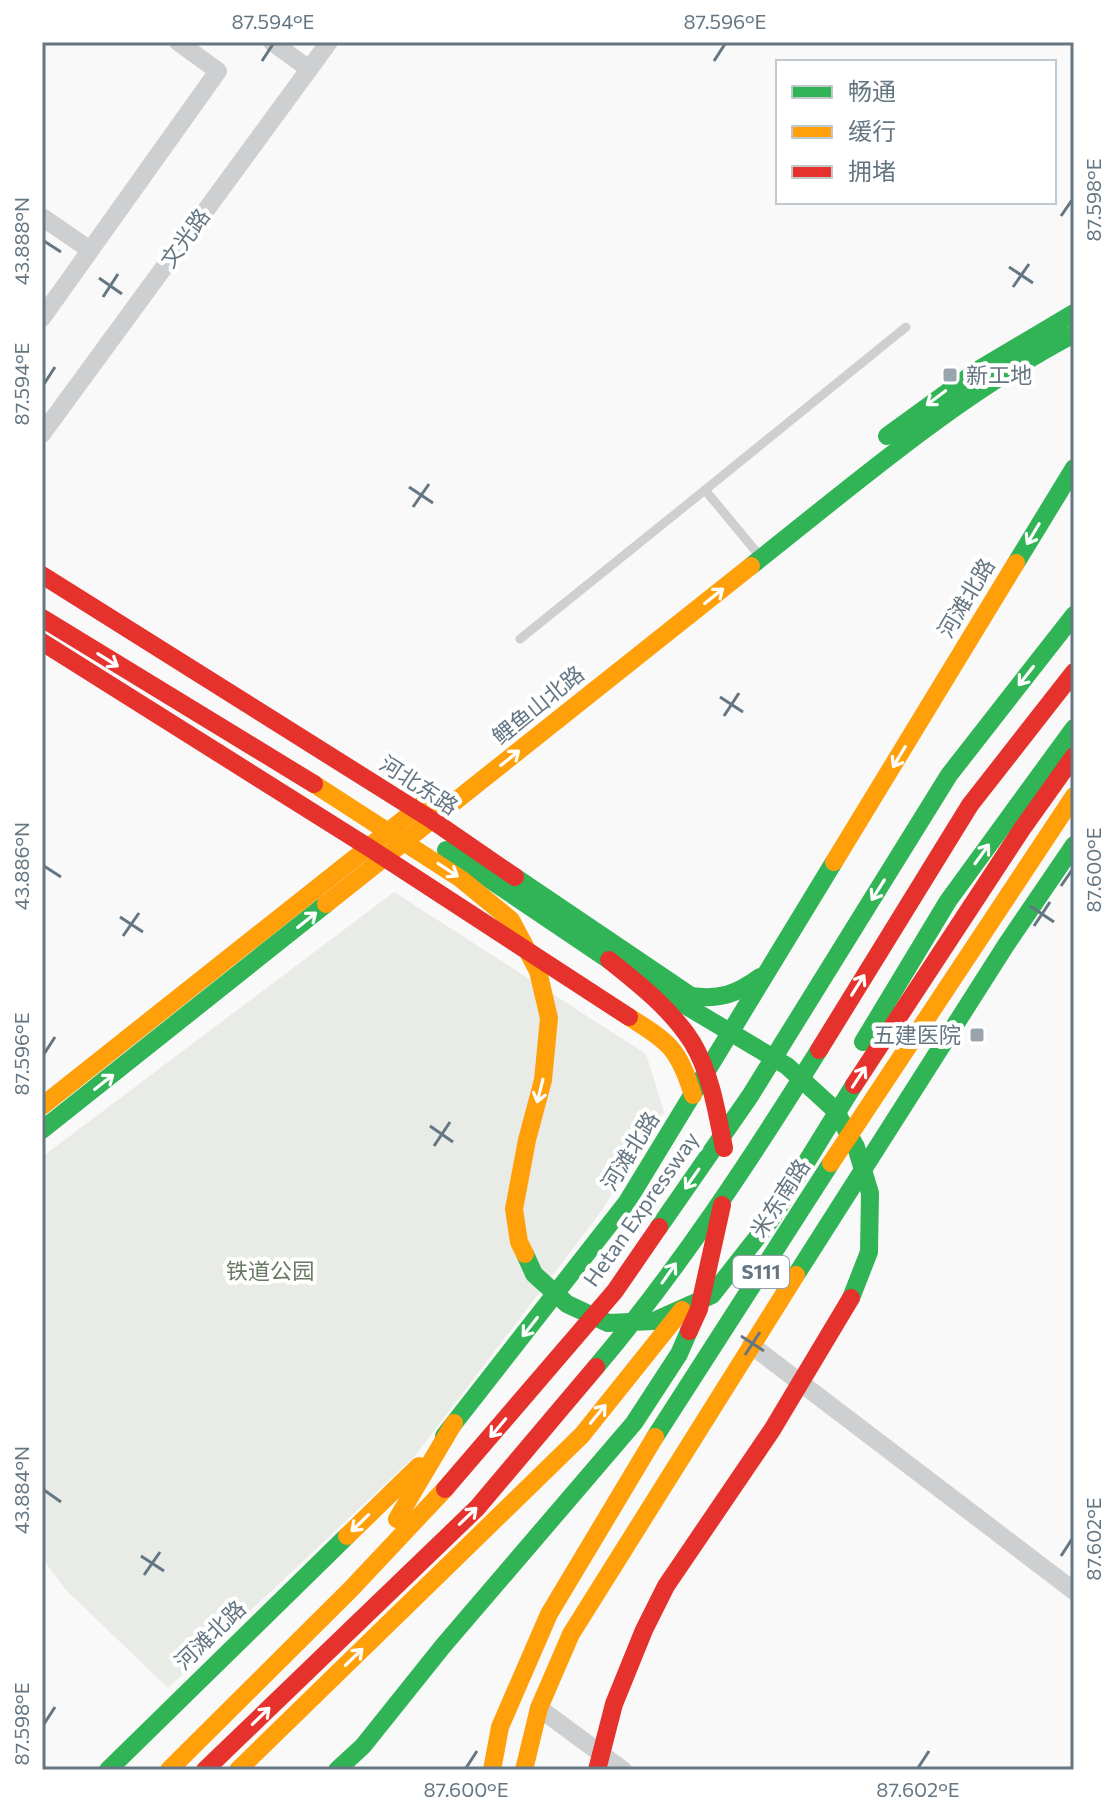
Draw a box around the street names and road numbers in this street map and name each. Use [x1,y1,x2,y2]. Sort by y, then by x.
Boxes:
street label: 文光路 [154,203,215,272]
street label: 河滩北路 [931,553,1000,642]
street label: 鲤鱼山北路 [486,660,589,750]
street label: 河北东路 [375,749,464,820]
street label: 河滩北路 [595,1106,664,1195]
street label: Hetan Expressway [577,1126,704,1291]
street label: 米东南路 [744,1153,815,1242]
road number: S111 [733,1256,789,1288]
street label: 河滩北路 [169,1594,251,1675]

